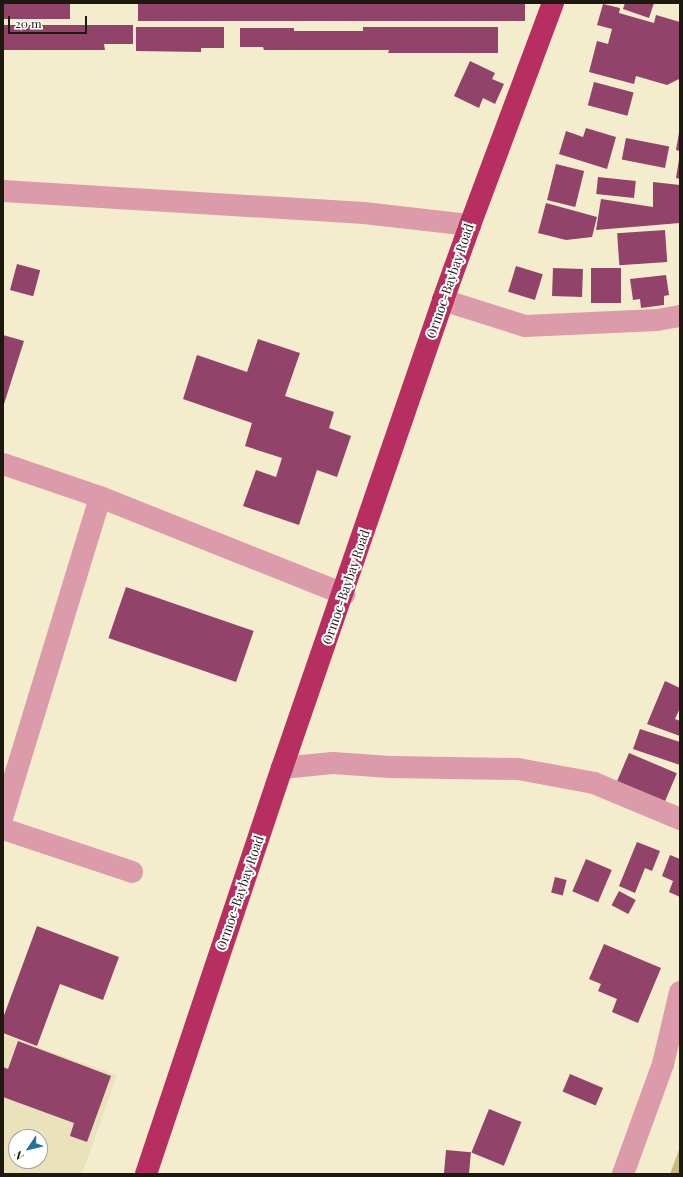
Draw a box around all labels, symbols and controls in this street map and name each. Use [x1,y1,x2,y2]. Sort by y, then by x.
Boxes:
scale bar [10,8,89,34]
text: 20 m [15,15,42,31]
street label: Ormoc-Baybay Road [423,221,477,341]
street label: Ormoc-Baybay Road [319,527,373,647]
street label: Ormoc-Baybay Road [213,833,267,953]
north arrow [8,1129,48,1169]
text: N [10,1148,27,1163]

